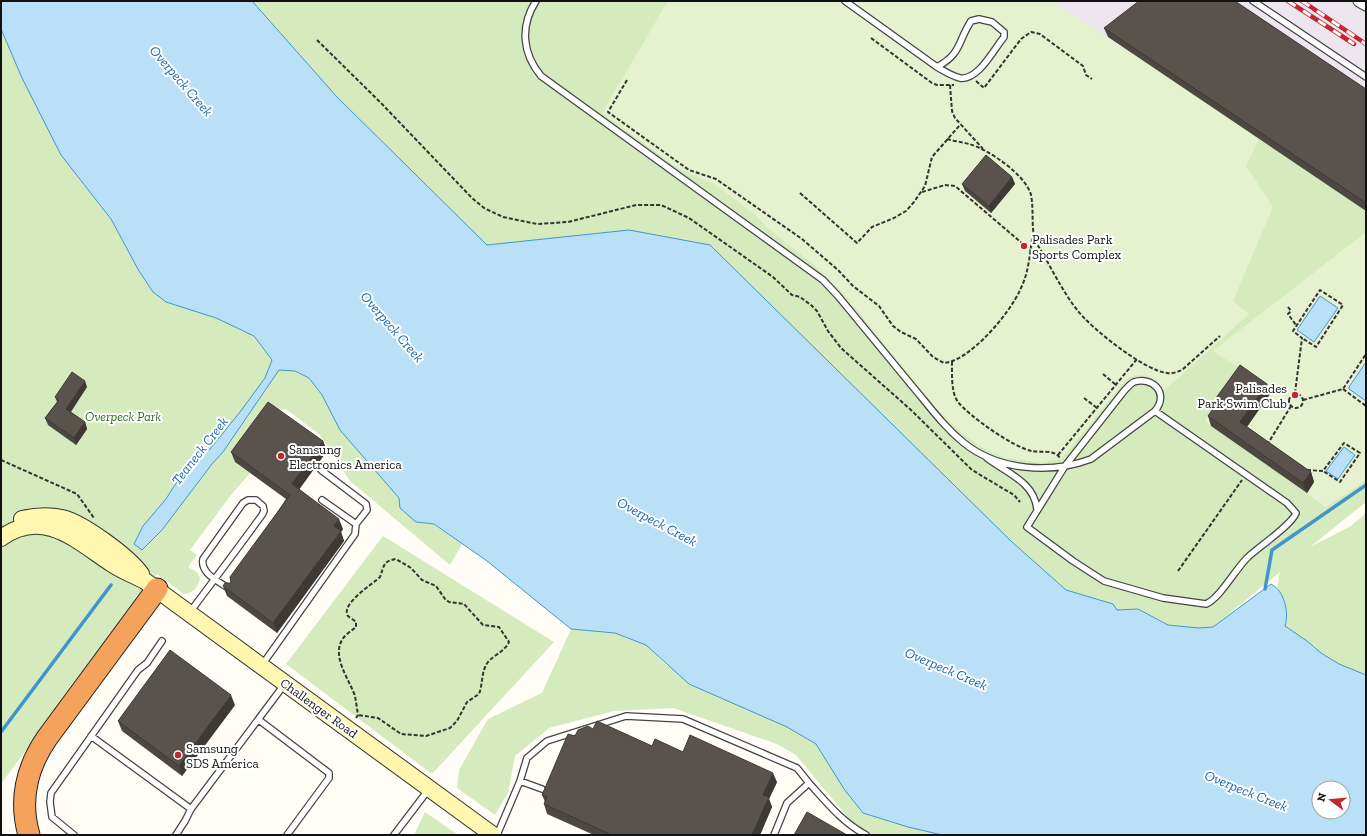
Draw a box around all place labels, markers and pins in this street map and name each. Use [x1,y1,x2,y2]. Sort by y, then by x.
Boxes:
place label: Palisades Park Sports Complex [1032,232,1122,262]
marker: Palisades Park Sports Complex [1019,241,1029,251]
place label: Palisades Park Swim Club [1198,381,1287,411]
marker: Palisades Park Swim Club [1290,390,1300,400]
place label: Samsung Electronics America [289,442,402,472]
marker: Samsung Electronics America [276,451,286,461]
place label: Samsung SDS America [186,741,259,771]
marker: Samsung SDS America [173,750,183,760]

